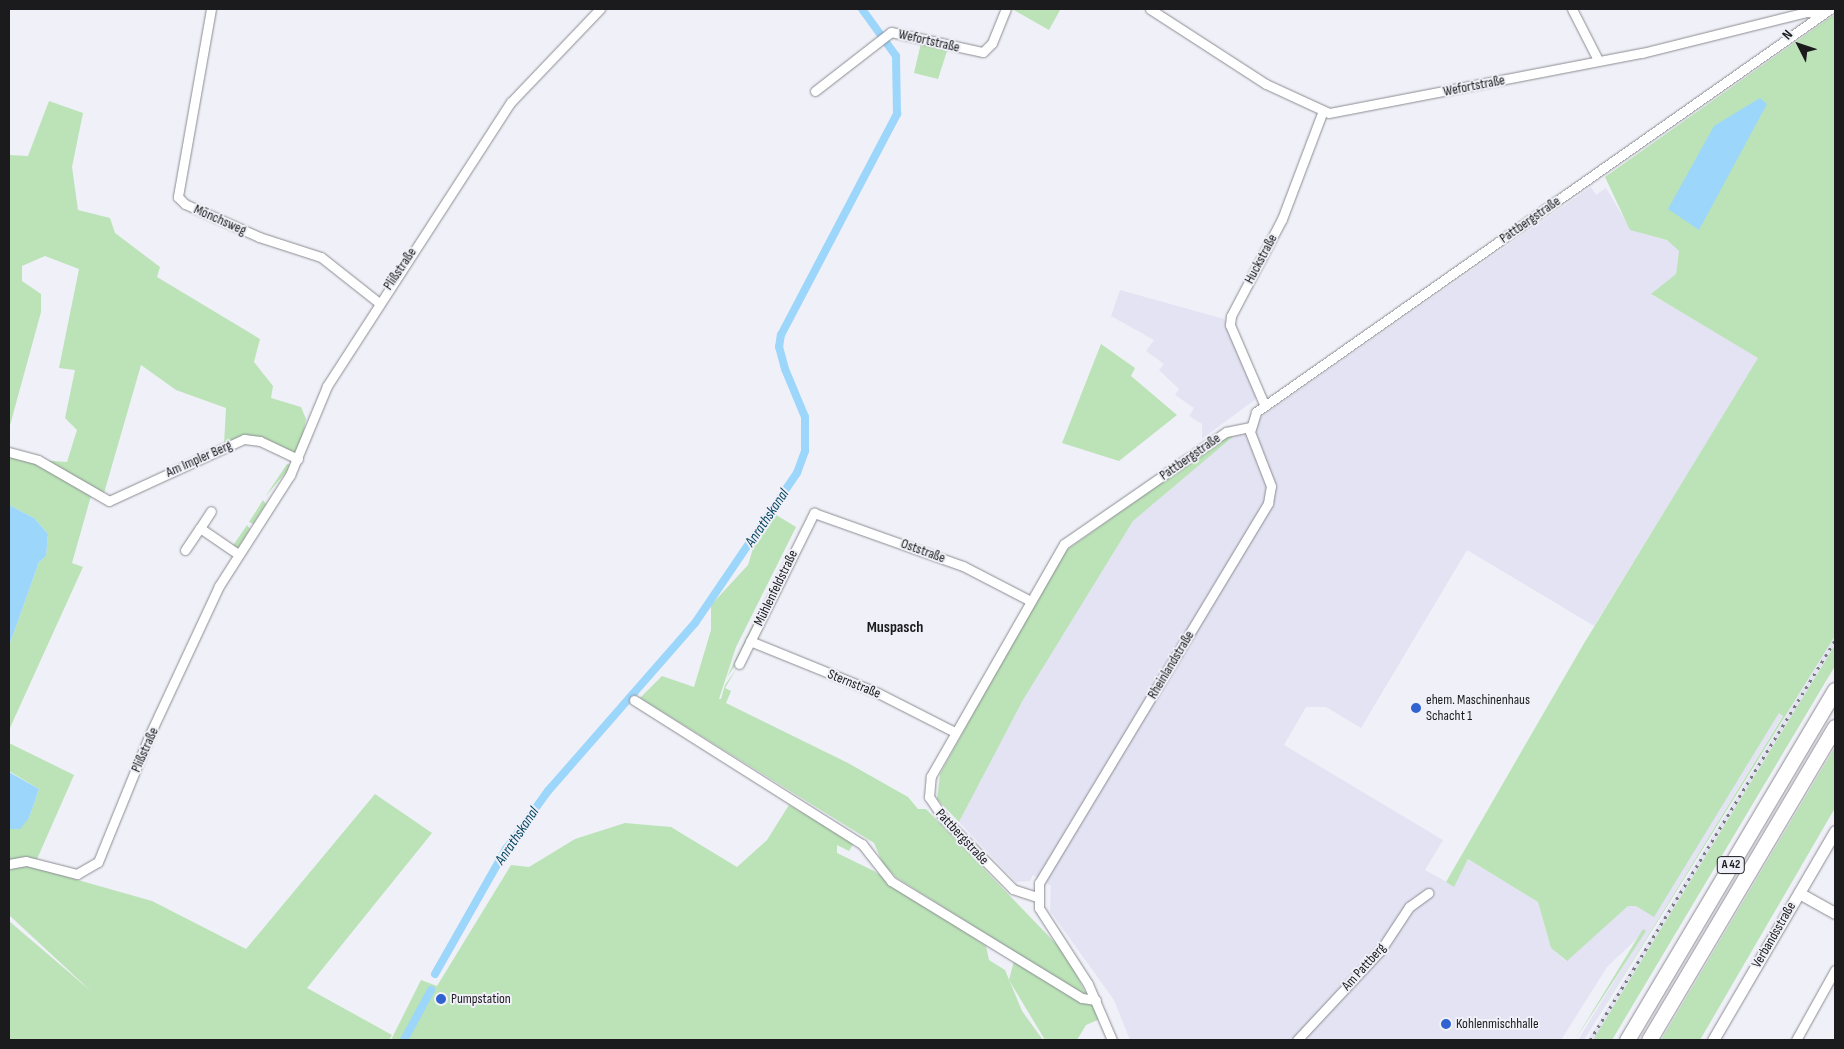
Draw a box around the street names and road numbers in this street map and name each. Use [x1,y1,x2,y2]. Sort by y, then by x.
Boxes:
street label: Wefortstraße [897,26,961,56]
street label: Wefortstraße [1442,72,1506,100]
street label: Pattbergstraße [1496,193,1564,247]
street label: Mönchsweg [191,201,249,239]
street label: Huckstraße [1241,231,1281,287]
street label: Plißstraße [380,245,420,293]
street label: Pattbergstraße [1156,430,1224,484]
street label: Am Impler Berg [163,437,235,481]
street label: Oststraße [898,535,948,567]
street label: Mühlenfeldstraße [750,547,802,629]
street label: Rheinlandstraße [1144,628,1198,702]
street label: Sternstraße [825,666,883,702]
street label: Plißstraße [128,725,162,775]
street label: Pattbergstraße [932,806,992,868]
road number: A 42 [1716,856,1746,874]
street label: Verbandsstraße [1748,899,1800,971]
street label: Am Pattberg [1338,940,1390,994]

